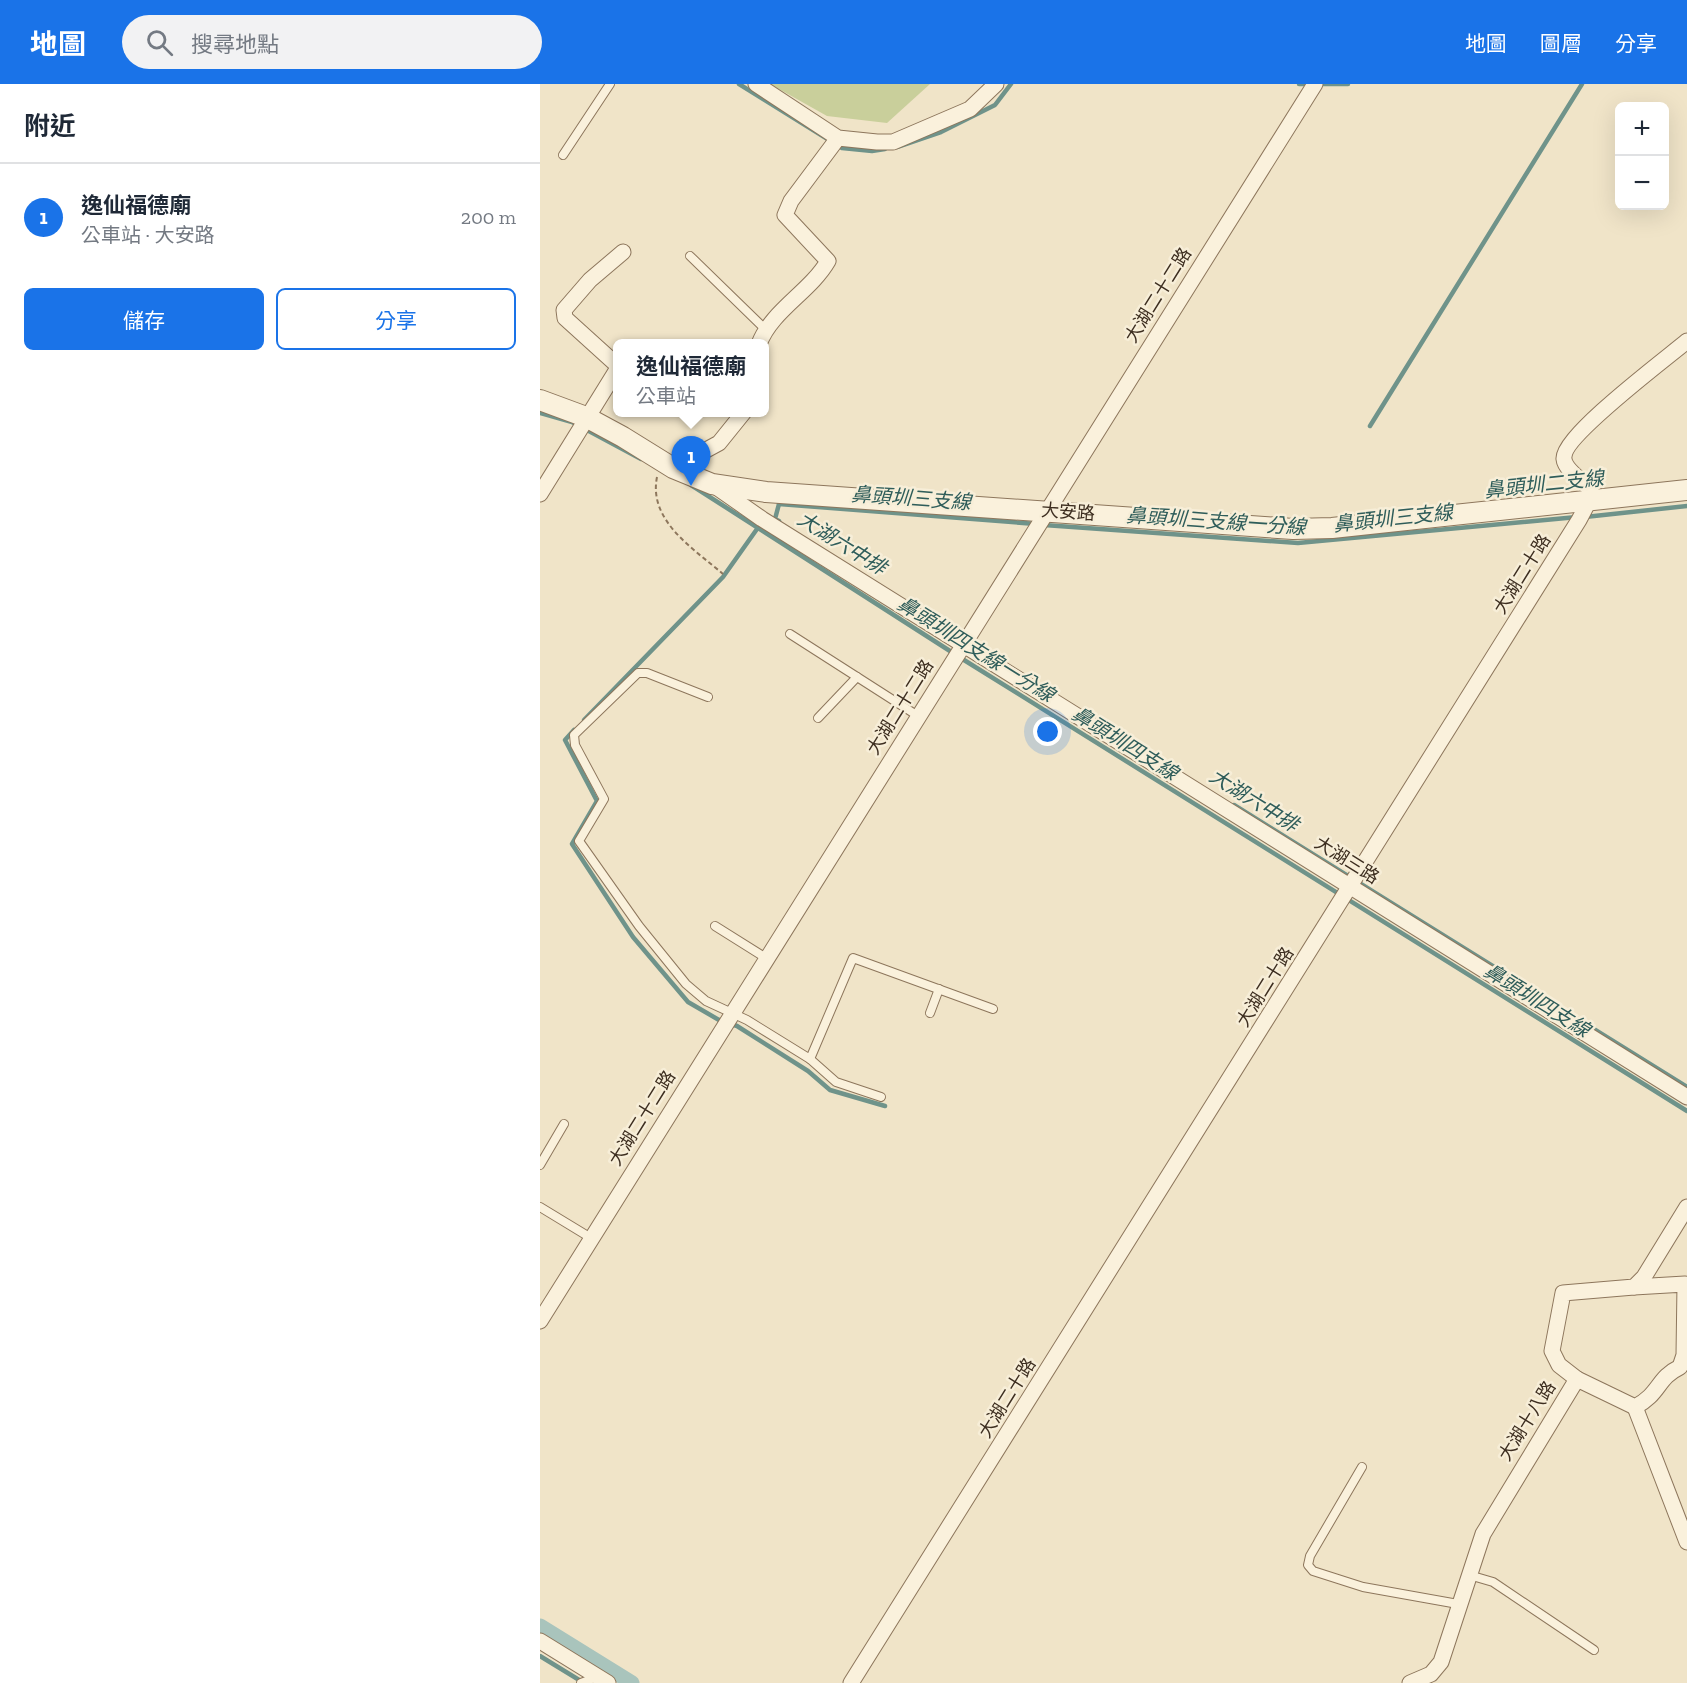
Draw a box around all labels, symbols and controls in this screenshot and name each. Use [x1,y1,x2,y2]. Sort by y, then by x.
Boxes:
search box [122,15,542,69]
icon: search [143,26,176,59]
text: 地圖 [30,28,86,61]
text: 搜尋地點 [191,31,279,58]
text: 地圖 [1465,31,1507,56]
text: 圖層 [1540,31,1582,56]
text: 分享 [1615,31,1657,56]
map controls [1615,102,1669,210]
button: + [1615,102,1669,156]
text: 附近 [24,110,76,142]
button: − [1615,156,1669,210]
text: 逸仙福德廟 [81,192,191,219]
text: 1 [39,205,48,229]
text: 200 m [461,205,516,229]
text: 公車站 · 大安路 [81,223,214,247]
street label: 大湖二十二路 [1120,243,1196,347]
button: 儲存 [24,288,264,350]
button: 分享 [276,288,516,350]
popup [613,339,769,417]
text: 逸仙福德廟 [636,353,746,380]
text: 公車站 [636,384,696,408]
pin: 1 [672,436,710,486]
water label: 鼻頭圳二支線 [1483,466,1607,502]
water label: 鼻頭圳三支線 [850,482,974,514]
street label: 大安路 [1040,499,1096,525]
water label: 鼻頭圳三支線 [1332,500,1456,536]
water label: 鼻頭圳三支線一分線 [1125,503,1309,539]
water label: 大湖六中排 [793,506,893,581]
street label: 大湖二十路 [1489,530,1555,618]
water label: 鼻頭圳四支線一分線 [893,591,1060,708]
street label: 大湖二十二路 [862,655,938,759]
water label: 鼻頭圳四支線 [1068,701,1184,786]
your location [1033,717,1062,746]
water label: 大湖六中排 [1205,763,1305,838]
street label: 大湖三路 [1311,832,1383,888]
street label: 大湖二十路 [1232,943,1298,1031]
water label: 鼻頭圳四支線 [1480,958,1596,1043]
street label: 大湖二十二路 [604,1066,680,1170]
street label: 大湖二十路 [974,1354,1040,1442]
street label: 大湖十八路 [1494,1377,1560,1465]

